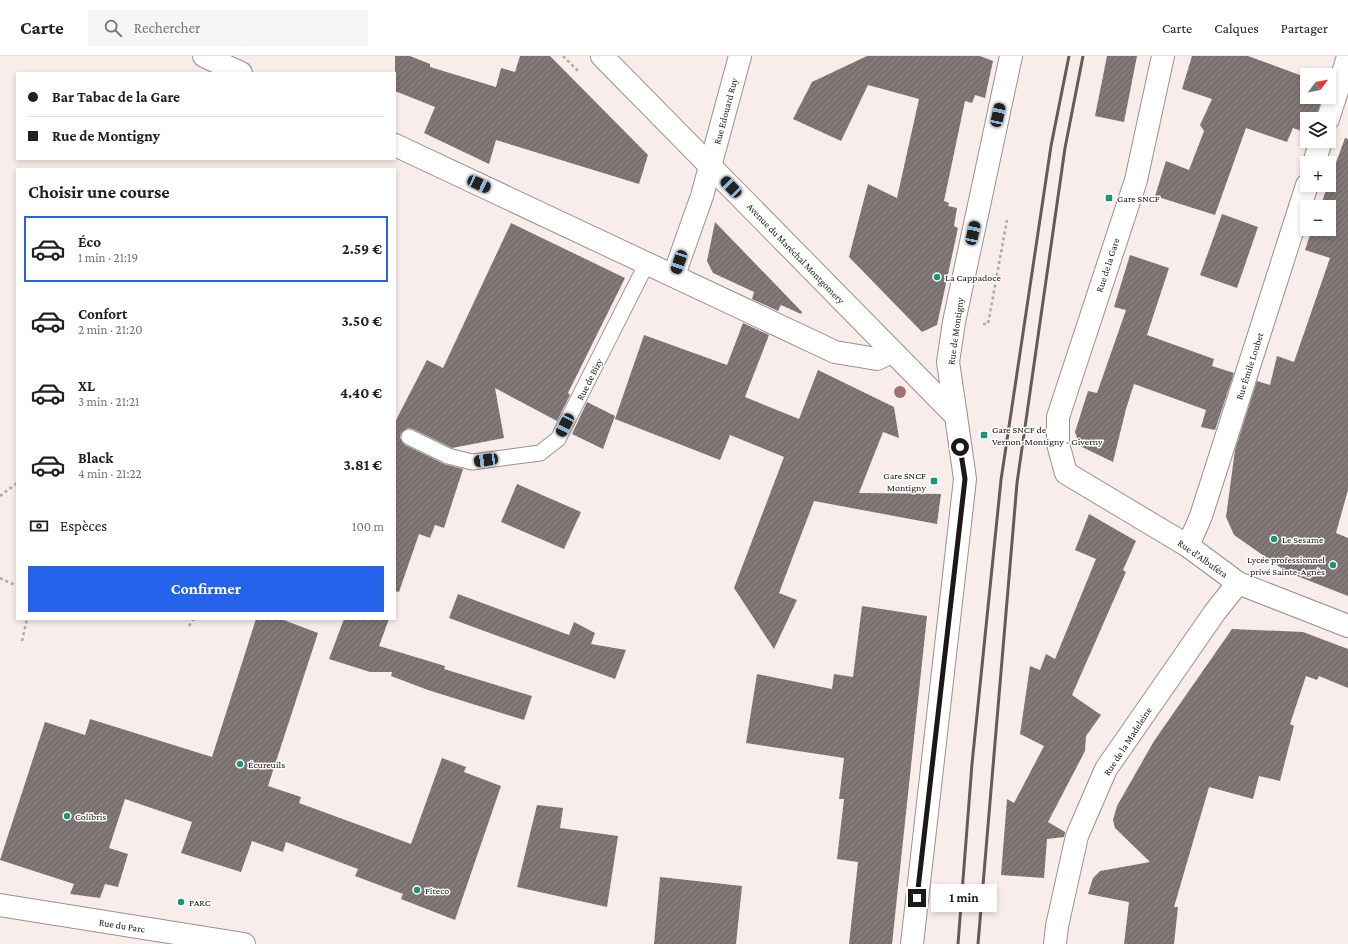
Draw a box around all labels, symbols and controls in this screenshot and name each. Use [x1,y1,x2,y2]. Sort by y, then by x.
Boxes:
search box [88,10,368,46]
text: Carte [20,17,64,38]
icon: search [102,17,124,39]
text: Rechercher [134,20,200,36]
text: Carte [1162,20,1192,36]
text: Calques [1214,20,1259,36]
text: Partager [1281,20,1328,36]
north arrow [1300,68,1336,104]
map controls [1300,68,1336,236]
street label: Rue Edouard Ruy [711,76,740,146]
text: Bar Tabac de la Gare [52,89,180,105]
car [990,102,1006,128]
button: layers [1300,112,1336,148]
text: Rue de Montigny [52,128,160,144]
button: + [1300,156,1336,192]
car [466,173,492,195]
car [718,174,744,200]
text: Choisir une course [28,182,170,202]
marker: Gare SNCF [1104,193,1114,203]
place label: Gare SNCF [1117,193,1160,204]
button: − [1300,200,1336,236]
street label: Avenue du Maréchal Montgomery [745,201,847,306]
car [965,220,981,246]
icon: car [30,231,66,267]
text: Éco [78,234,101,250]
street label: Rue de la Gare [1094,236,1122,294]
text: 2.59 € [342,241,382,257]
car [669,249,689,275]
text: 1 min · 21:19 [78,250,138,265]
marker: La Cappadoce [932,272,942,282]
place label: La Cappadoce [945,272,1001,283]
street label: Rue de Montigny [945,296,966,365]
icon: car [30,303,66,339]
text: Confort [78,306,127,322]
text: 3.50 € [341,313,382,329]
text: 2 min · 21:20 [78,322,143,337]
street label: Rue Émile Loubet [1233,330,1266,401]
street label: Rue de Bizy [574,356,605,402]
icon: car [30,375,66,411]
text: XL [78,378,95,394]
text: 4.40 € [340,385,382,401]
text: 3 min · 21:21 [78,394,139,409]
car [554,412,576,438]
place label: Gare SNCF de Vernon-Montigny - Giverny [992,424,1103,447]
marker: Gare SNCF de Vernon-Montigny - Giverny [979,430,989,440]
route start [951,438,969,456]
icon: car [30,447,66,483]
text: Black [78,450,113,466]
car [473,452,499,468]
text: 3.81 € [344,457,382,473]
text: 4 min · 21:22 [78,466,142,481]
place label: Gare SNCF Montigny [883,470,926,493]
marker: Gare SNCF Montigny [929,476,939,486]
icon: cash [28,515,50,537]
text: Espèces [60,518,107,534]
text: 100 m [352,519,384,534]
marker: Le Sesame [1269,534,1279,544]
place label: Le Sesame [1282,534,1324,545]
street label: Rue d'Albuféra [1176,537,1230,580]
place label: Lycée professionnel privé Sainte-Agnès [1247,554,1325,577]
marker: Lycée professionnel privé Sainte-Agnès [1328,560,1338,570]
button: Confirmer [28,566,384,612]
street label: Rue de la Madeleine [1101,704,1154,778]
marker: Écureuils [235,759,245,769]
place label: Écureuils [248,759,285,770]
marker: Colibris [62,811,72,821]
place label: Colibris [75,811,106,822]
callout: 1 min [931,884,997,912]
marker: Fiteco [412,885,422,895]
place label: Fiteco [425,885,449,896]
route end [908,889,926,907]
text: 1 min [949,890,979,905]
marker: PARC [176,897,186,907]
place label: PARC [189,897,211,908]
street label: Rue du Parc [98,916,147,935]

